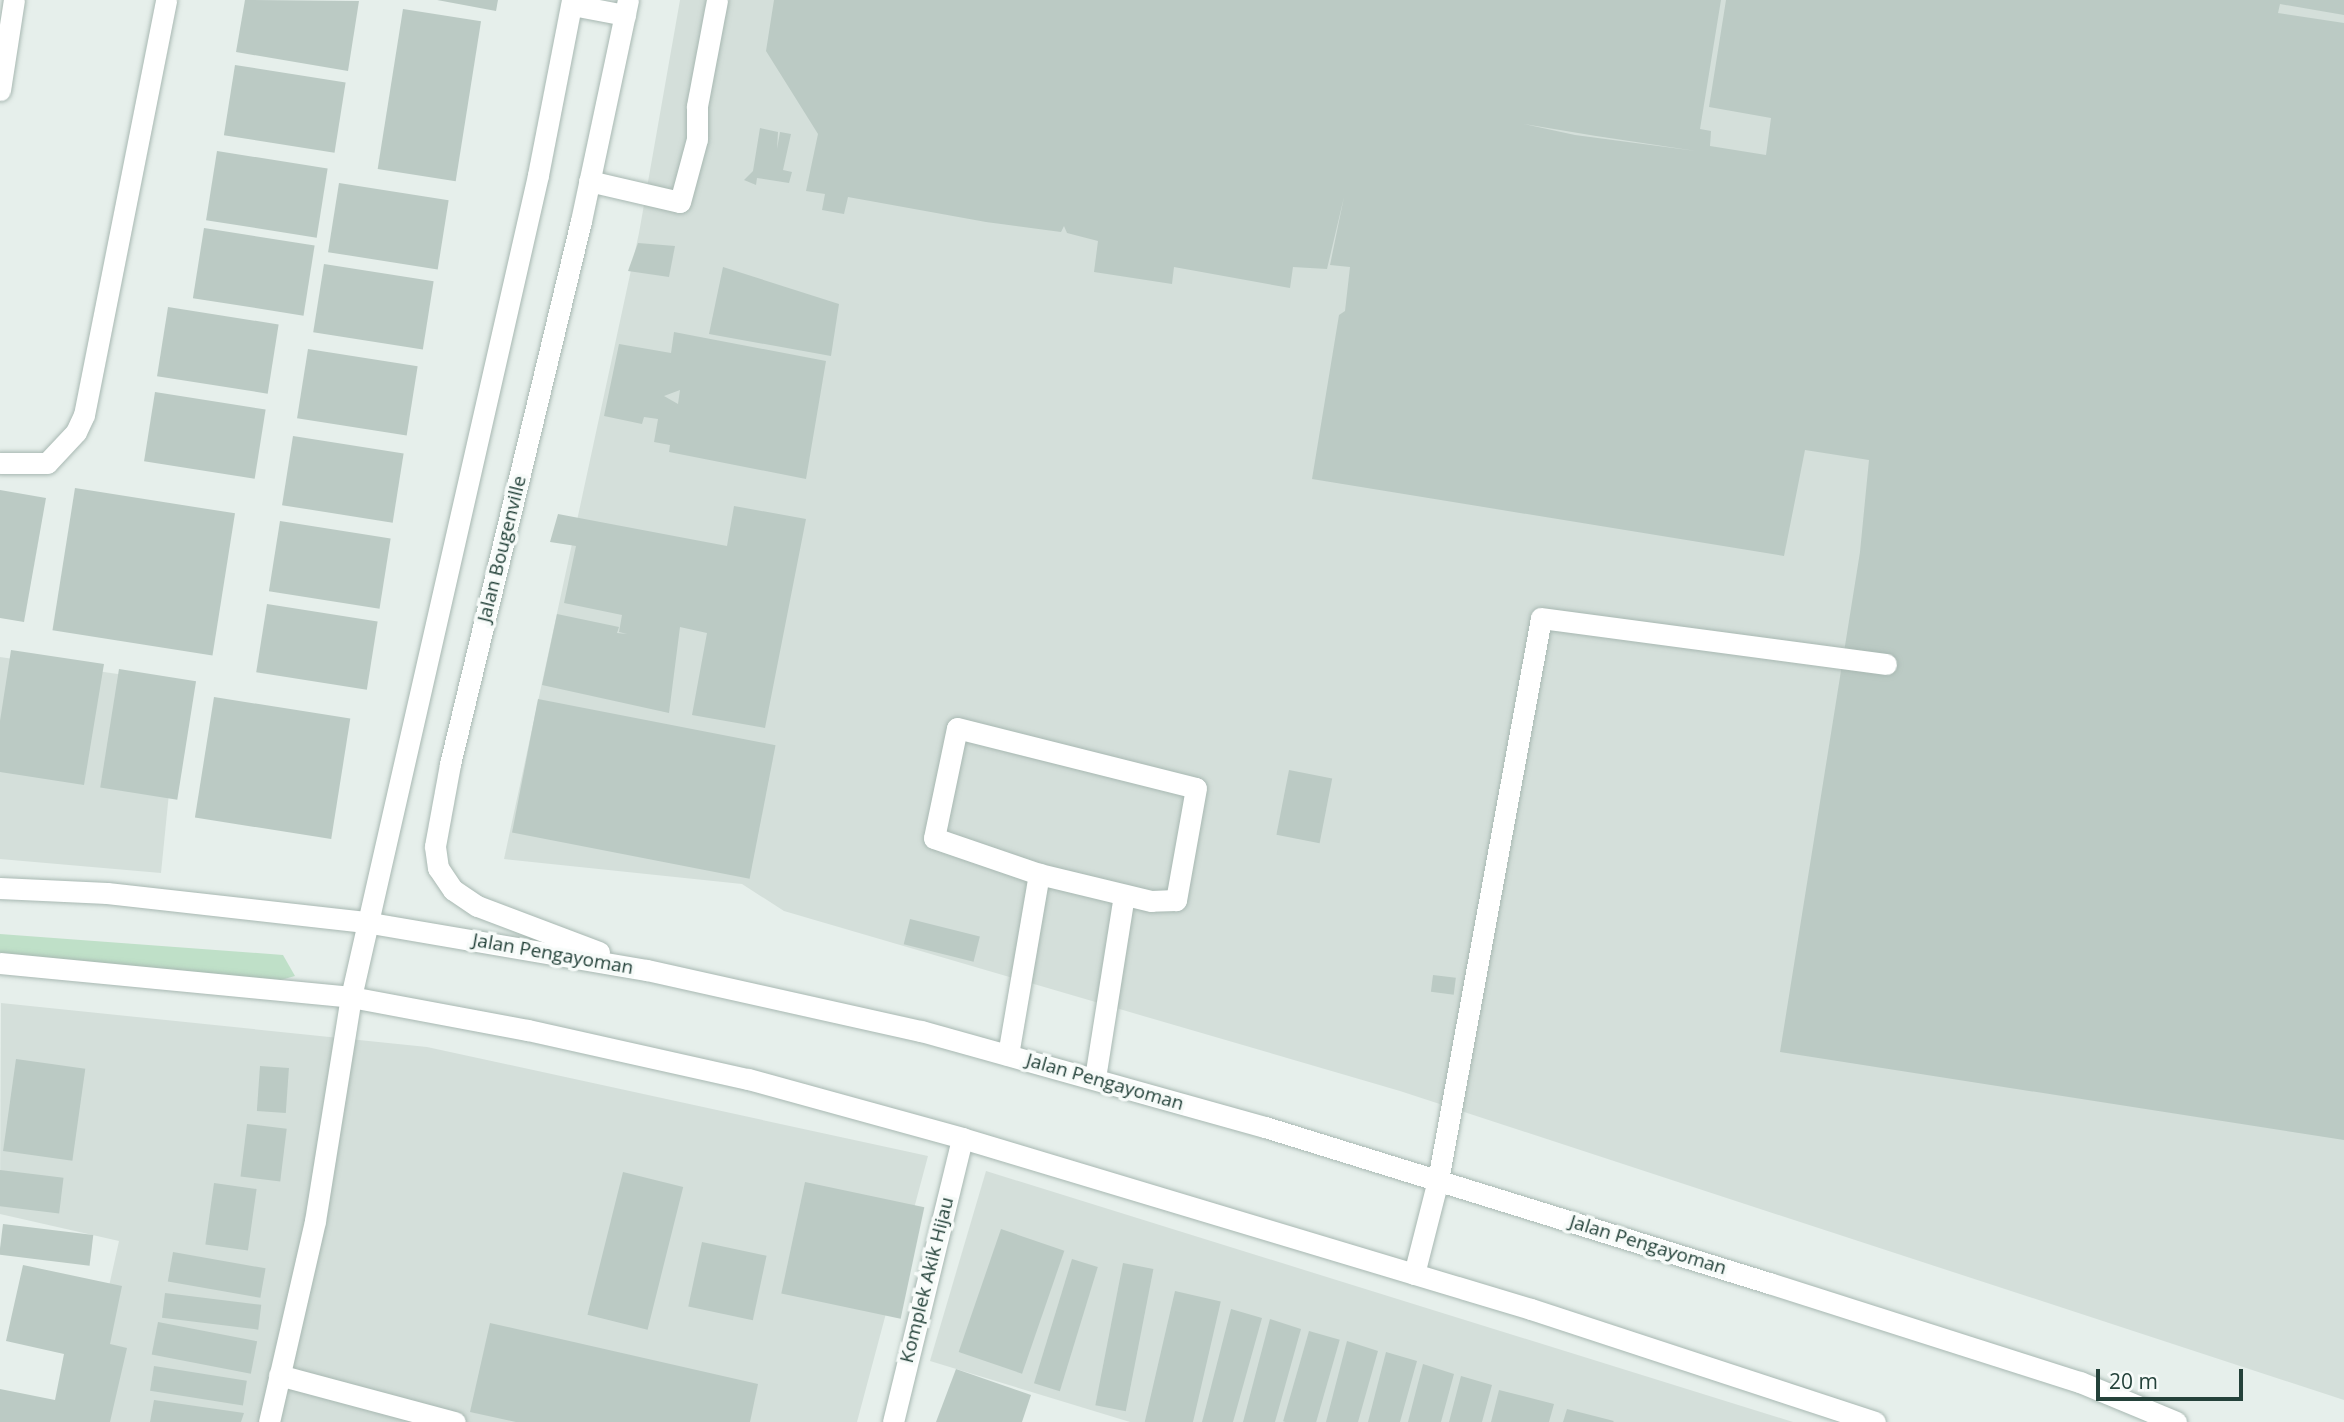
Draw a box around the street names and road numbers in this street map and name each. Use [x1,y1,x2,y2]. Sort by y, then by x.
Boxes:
street label: Jalan Bougenville [473,473,531,625]
street label: Jalan Pengayoman [471,929,635,979]
street label: Jalan Pengayoman [1024,1049,1186,1115]
street label: Komplek Akik Hijau [895,1195,959,1365]
street label: Jalan Pengayoman [1567,1210,1729,1280]

